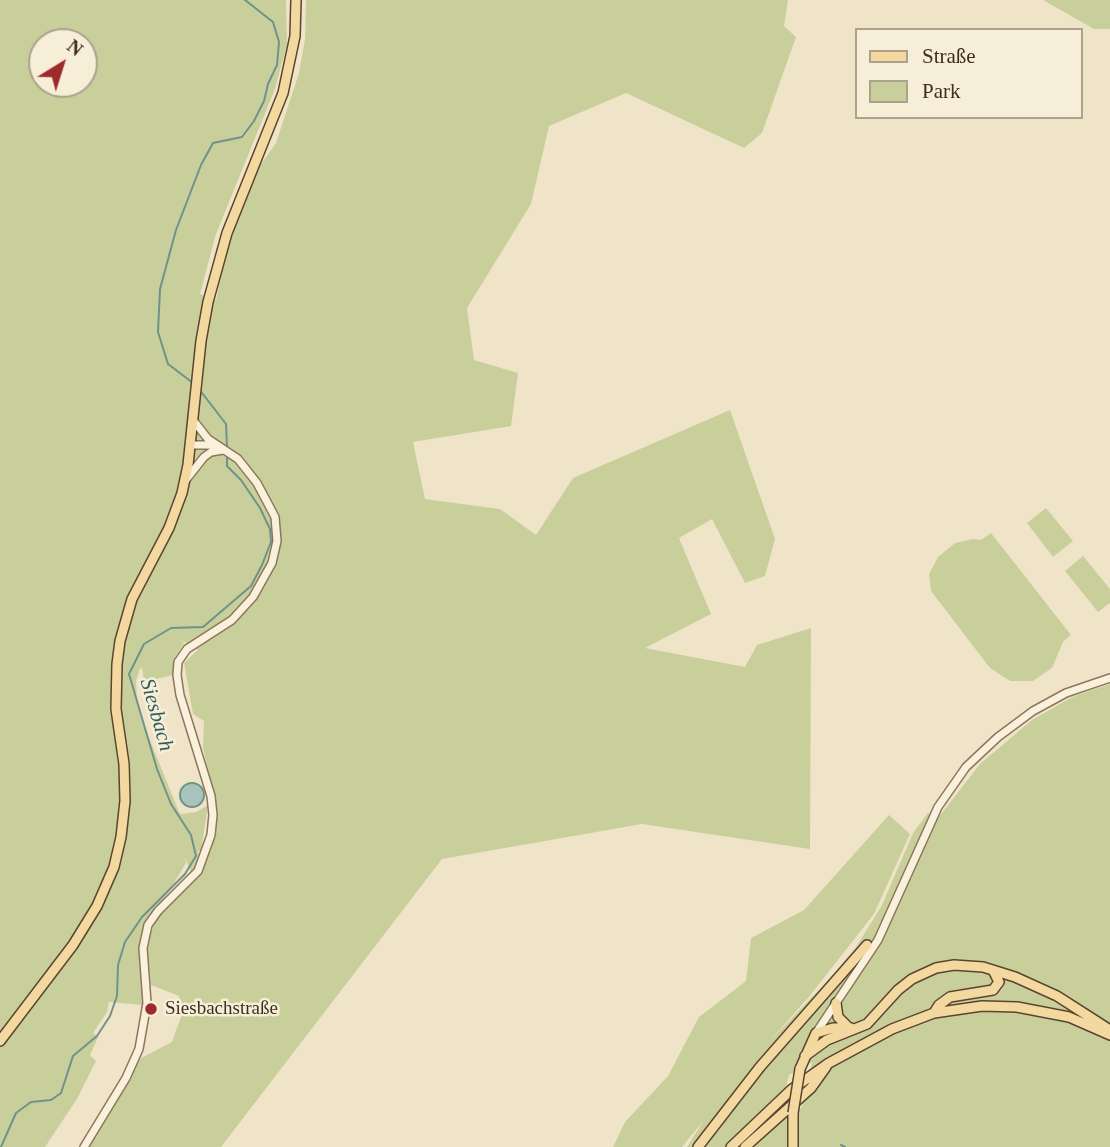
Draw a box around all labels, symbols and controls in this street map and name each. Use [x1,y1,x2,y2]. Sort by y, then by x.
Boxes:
north arrow [28,28,98,98]
legend [855,28,1082,119]
text: N [63,35,87,60]
text: Straße [922,44,976,68]
text: Park [922,79,961,103]
water label: Siesbach [134,676,178,754]
place label: Siesbachstraße [165,998,278,1020]
marker: Siesbachstraße [143,1001,159,1017]

